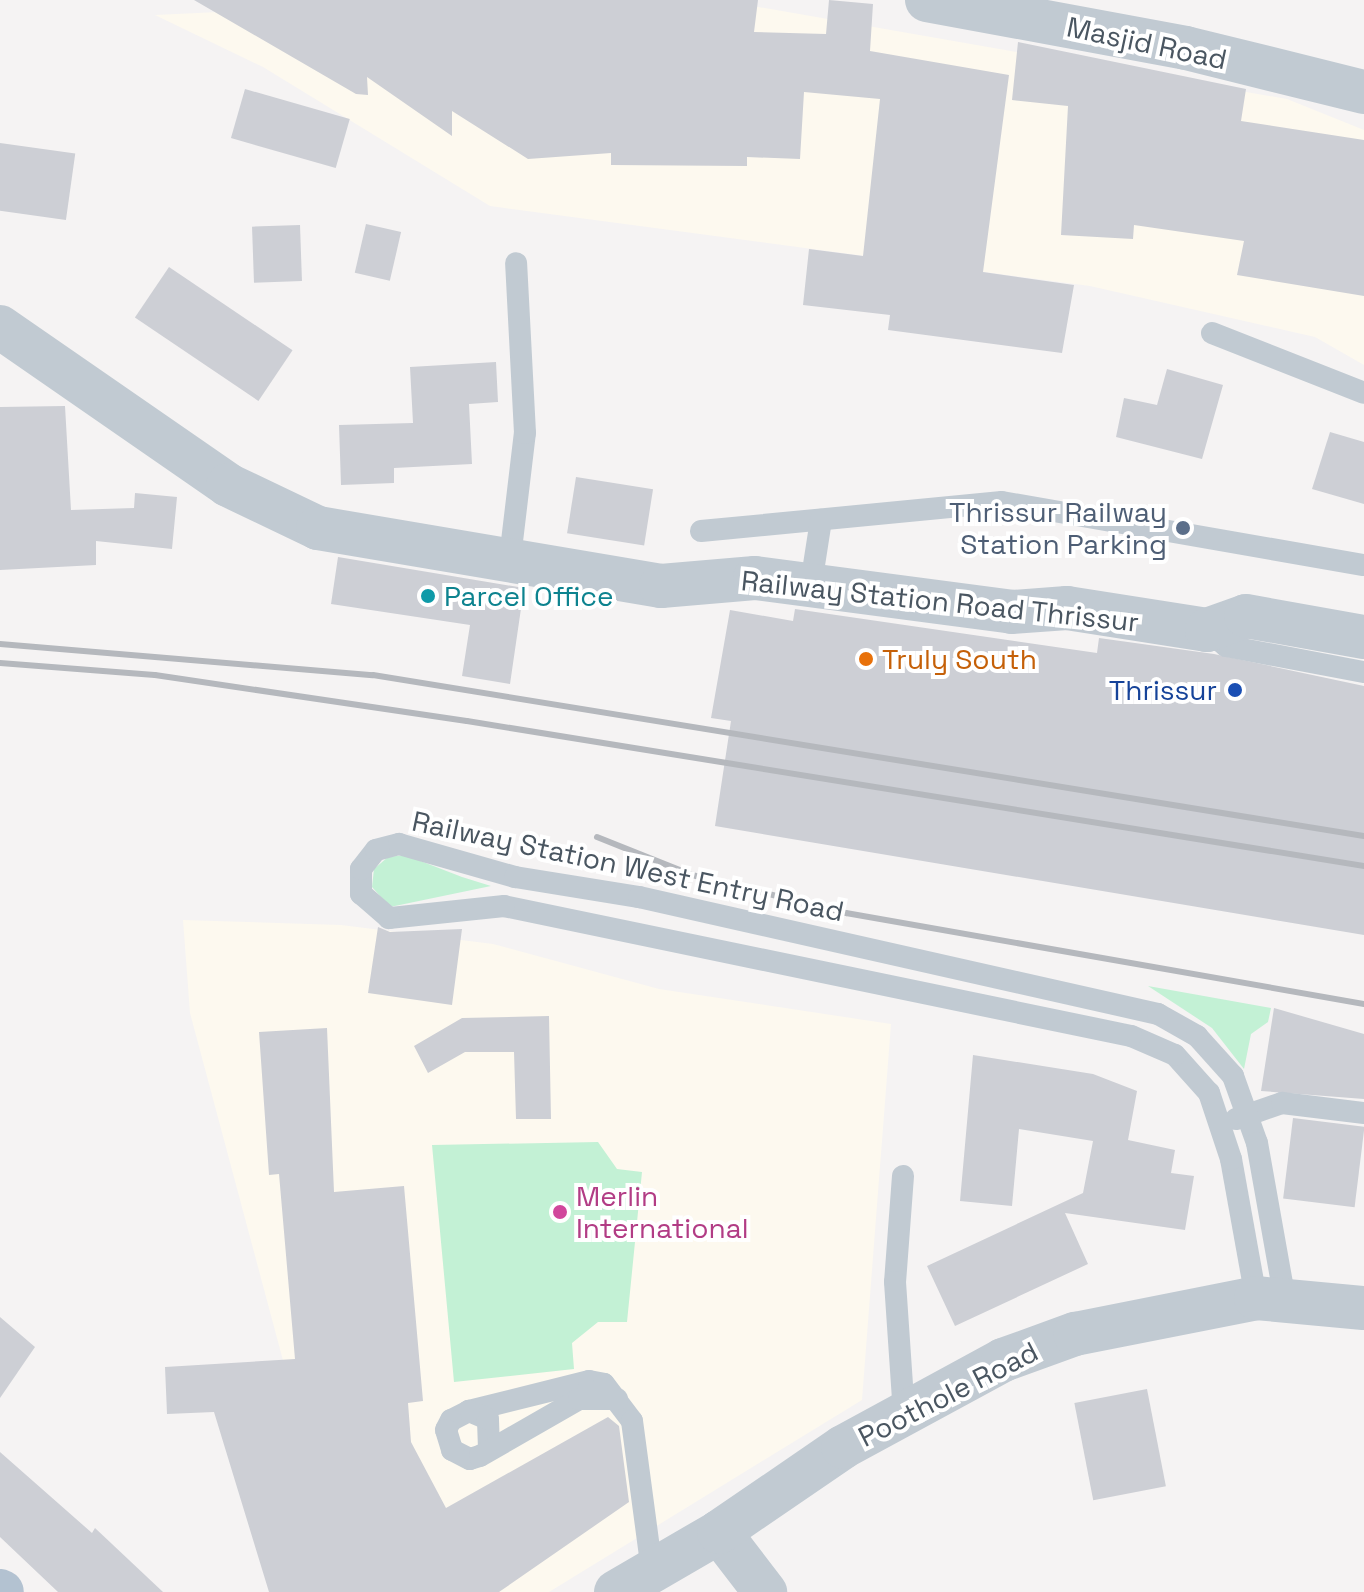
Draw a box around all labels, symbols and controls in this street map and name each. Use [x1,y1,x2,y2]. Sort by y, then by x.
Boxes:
street label: Masjid Road [1064,10,1230,76]
place label: Thrissur Railway Station Parking [949,495,1167,561]
marker: Thrissur Railway Station Parking [1174,519,1192,537]
street label: Railway Station Road Thrissur [739,563,1141,639]
place label: Parcel Office [444,579,614,613]
marker: Parcel Office [419,587,437,605]
place label: Truly South [882,642,1037,676]
marker: Truly South [857,650,875,668]
place label: Thrissur [1109,673,1217,707]
marker: Thrissur [1224,679,1246,701]
street label: Railway Station West Entry Road [409,804,847,928]
place label: Merlin International [576,1179,749,1245]
marker: Merlin International [551,1203,569,1221]
street label: Poothole Road [853,1334,1043,1454]

